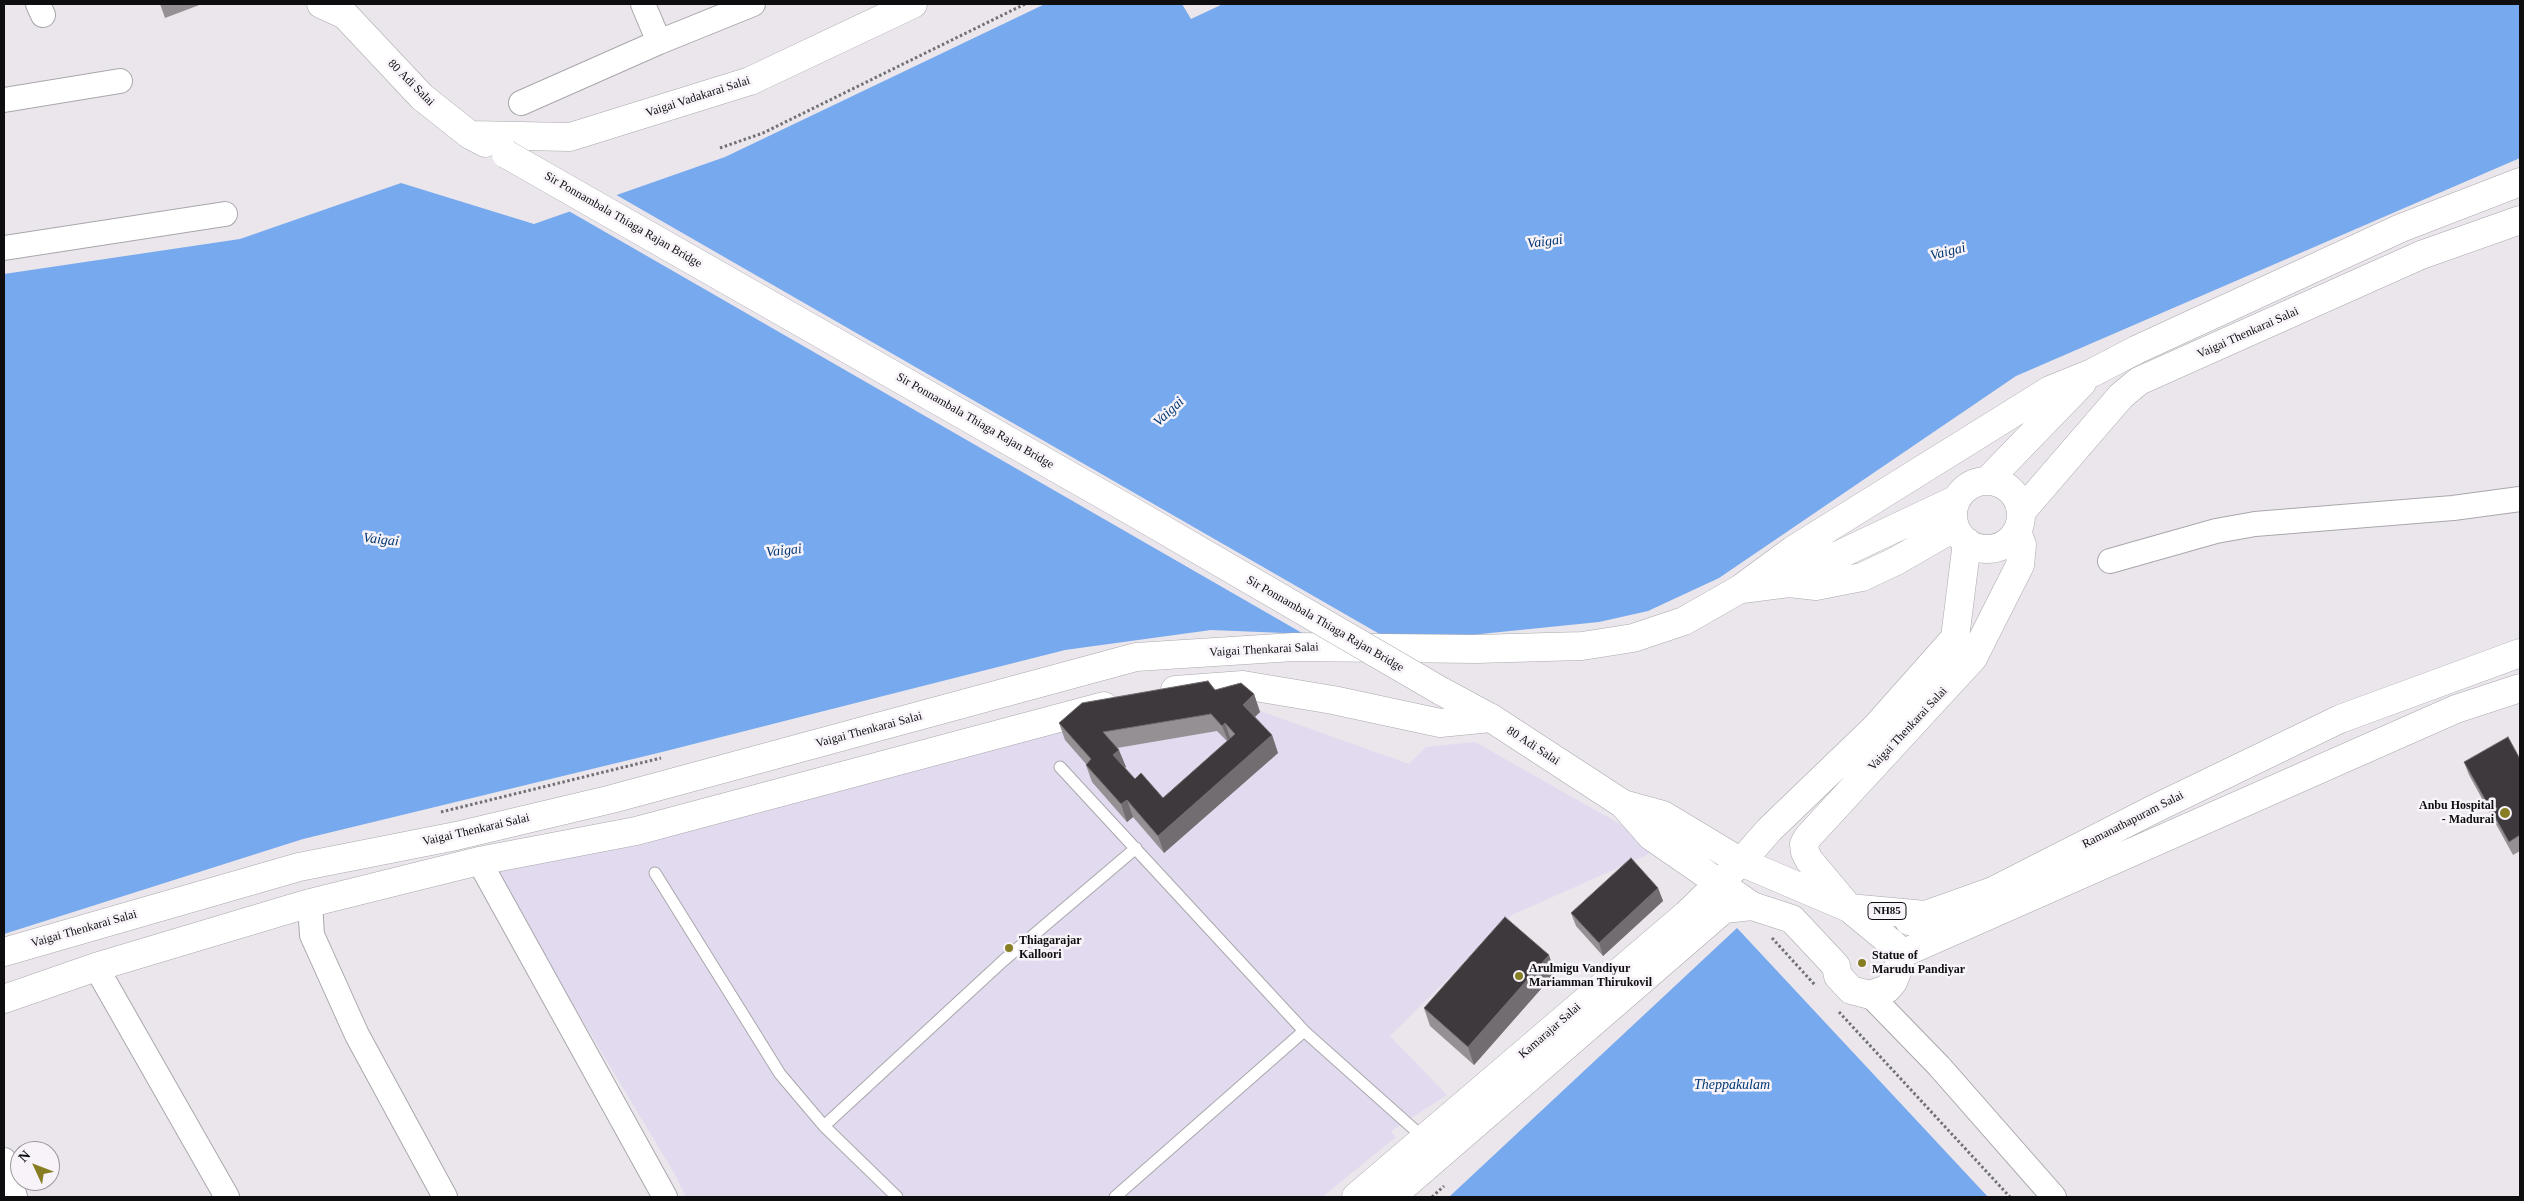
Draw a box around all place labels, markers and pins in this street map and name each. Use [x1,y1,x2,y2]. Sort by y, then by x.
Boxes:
place label: Anbu Hospital - Madurai [2419,799,2494,827]
marker: Anbu Hospital - Madurai [2498,806,2512,820]
place label: Thiagarajar Kalloori [1019,934,1082,962]
marker: Thiagarajar Kalloori [1003,942,1015,954]
place label: Statue of Marudu Pandiyar [1872,949,1965,977]
marker: Statue of Marudu Pandiyar [1856,957,1868,969]
place label: Arulmigu Vandiyur Mariamman Thirukovil [1529,962,1652,990]
marker: Arulmigu Vandiyur Mariamman Thirukovil [1513,970,1525,982]

